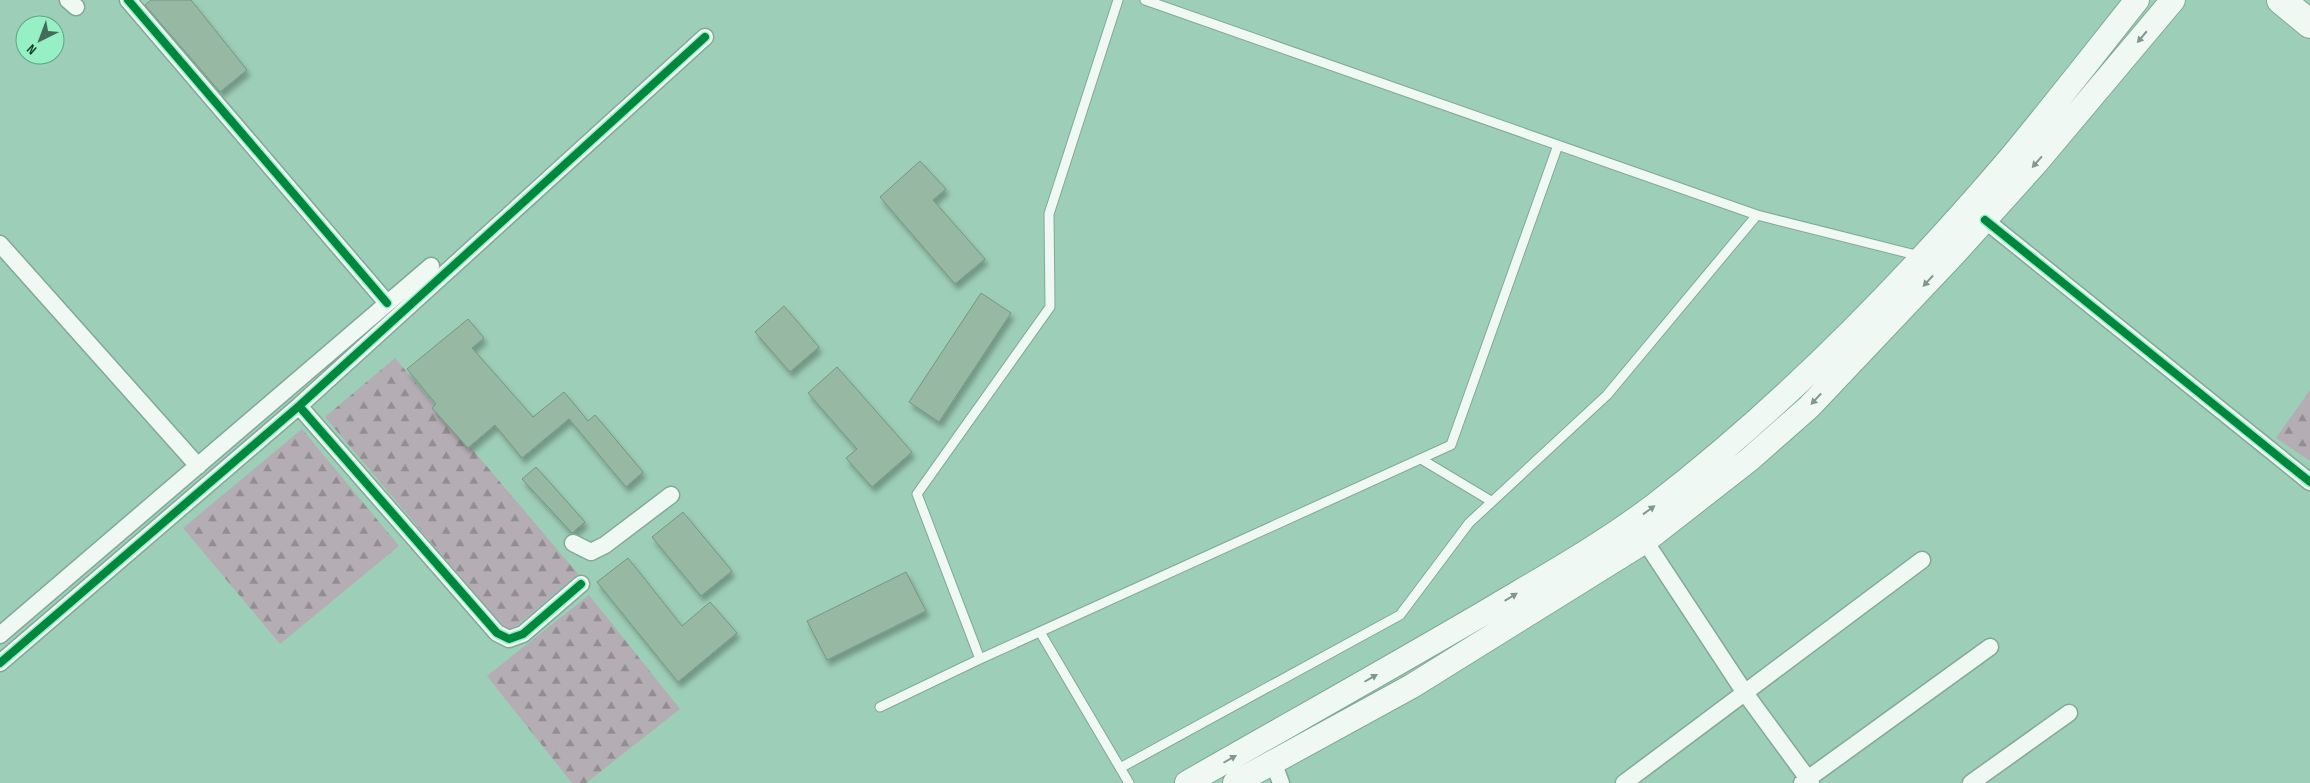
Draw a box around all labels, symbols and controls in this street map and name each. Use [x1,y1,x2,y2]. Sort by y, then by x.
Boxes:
north arrow [15,15,65,65]
one-way arrow [2136,31,2148,43]
text: N [23,40,40,58]
one-way arrow [2031,155,2043,167]
one-way arrow [1922,275,1934,287]
one-way arrow [1810,393,1822,405]
one-way arrow [1642,505,1656,515]
one-way arrow [1505,592,1518,601]
one-way arrow [1364,674,1377,683]
one-way arrow [1223,754,1236,763]

